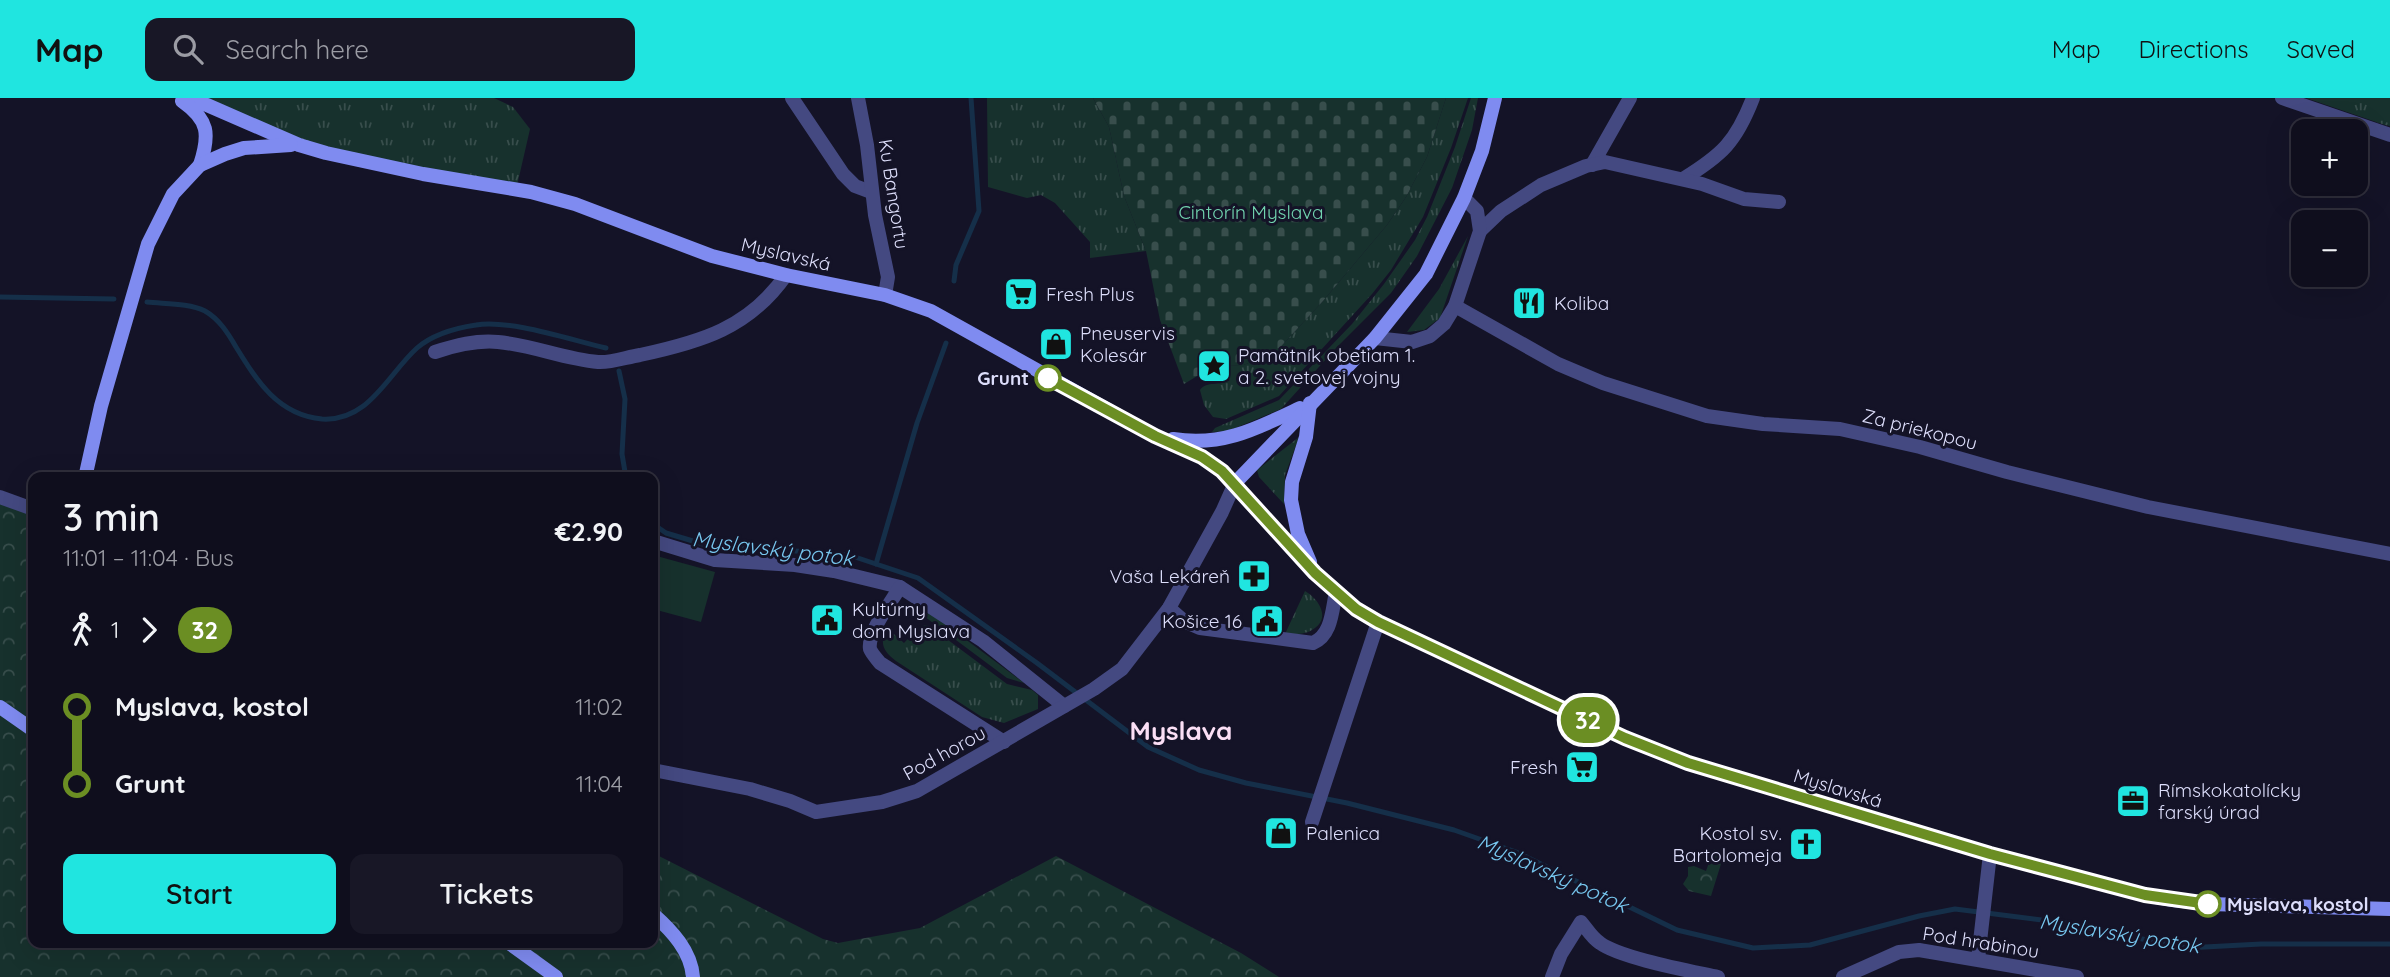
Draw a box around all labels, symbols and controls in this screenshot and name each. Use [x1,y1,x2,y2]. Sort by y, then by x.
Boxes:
search box [145,18,635,81]
text: Map [35,29,103,70]
icon: search [169,30,207,68]
text: Search here [225,33,369,66]
text: Map [2052,34,2101,64]
text: Directions [2139,34,2249,64]
text: Saved [2287,34,2355,64]
map controls [2291,119,2368,287]
button: + [2291,119,2368,196]
street label: Ku Bangortu [873,137,915,251]
park label: Cintorín Myslava [1178,200,1324,224]
button: − [2291,210,2368,287]
street label: Myslavská [739,232,833,276]
supermarket icon: Fresh Plus [1002,275,1040,313]
place label: Fresh Plus [1046,282,1135,306]
restaurant icon: Koliba [1510,284,1548,322]
place label: Koliba [1554,291,1609,315]
place label: Pneuservis Kolesár [1080,321,1175,367]
shop icon: Pneuservis Kolesár [1037,325,1075,363]
place label: Pamätník obetiam 1. a 2. svetovej vojny [1238,343,1415,389]
place icon: Pamätník obetiam 1. a 2. svetovej vojny [1195,347,1233,385]
marker: Grunt [1035,365,1061,391]
place label: Grunt [977,366,1029,390]
street label: Za priekopou [1860,403,1980,455]
text: 3 min [63,493,160,541]
text: €2.90 [555,515,623,548]
water label: Myslavský potok [691,525,857,571]
text: 11:01 – 11:04 · Bus [63,543,234,572]
pharmacy icon: Vaša Lekáreň [1235,557,1273,595]
place label: Vaša Lekáreň [1109,564,1230,588]
place label: Kultúrny dom Myslava [852,597,970,643]
public building icon: Kultúrny dom Myslava [808,601,846,639]
public building icon: Košice 16 [1248,602,1286,640]
place label: Košice 16 [1162,609,1242,633]
icon: walk [63,611,101,649]
icon: forward [130,611,168,649]
text: 1 [111,615,120,644]
text: 32 [192,615,218,645]
text: Myslava, kostol [115,690,309,723]
text: 11:02 [575,692,623,721]
line badge: 32 [1556,697,1620,743]
text: 32 [1575,705,1601,735]
district label: Myslava [1130,714,1232,747]
street label: Pod horou [898,721,990,785]
supermarket icon: Fresh [1563,748,1601,786]
place label: Fresh [1510,755,1558,779]
street label: Myslavská [1791,763,1885,813]
text: Grunt [115,767,186,800]
text: 11:04 [576,769,623,798]
place label: Rímskokatolícky farský úrad [2158,778,2301,824]
office icon: Rímskokatolícky farský úrad [2114,782,2152,820]
shop icon: Palenica [1262,814,1300,852]
place label: Palenica [1306,821,1380,845]
place label: Kostol sv. Bartolomeja [1673,821,1782,867]
church icon: Kostol sv. Bartolomeja [1787,825,1825,863]
water label: Myslavský potok [1474,828,1634,919]
button: Start [63,854,336,934]
button: Tickets [350,854,623,934]
marker: Myslava, kostol [2195,891,2221,917]
place label: Myslava, kostol [2227,892,2369,916]
water label: Myslavský potok [2038,907,2204,959]
street label: Pod hrabinou [1921,921,2041,963]

